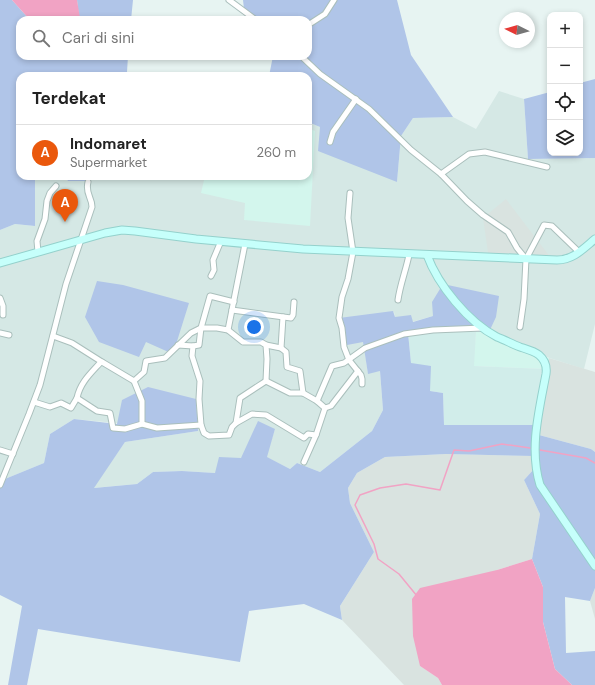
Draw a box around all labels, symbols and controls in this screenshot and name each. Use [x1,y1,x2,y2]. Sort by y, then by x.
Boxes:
north arrow [499,12,535,48]
map controls [547,12,583,156]
button: + [547,12,583,48]
search box [16,16,312,60]
icon: search [30,27,52,49]
text: Cari di sini [62,28,134,48]
button: − [547,48,583,84]
button: locate [547,84,583,120]
text: Terdekat [32,87,106,109]
button: layers [547,120,583,156]
text: Indomaret [70,134,147,154]
text: A [40,144,50,161]
text: 260 m [256,144,296,161]
text: Supermarket [70,154,147,171]
pin: A [52,189,78,222]
your location [244,317,264,337]

